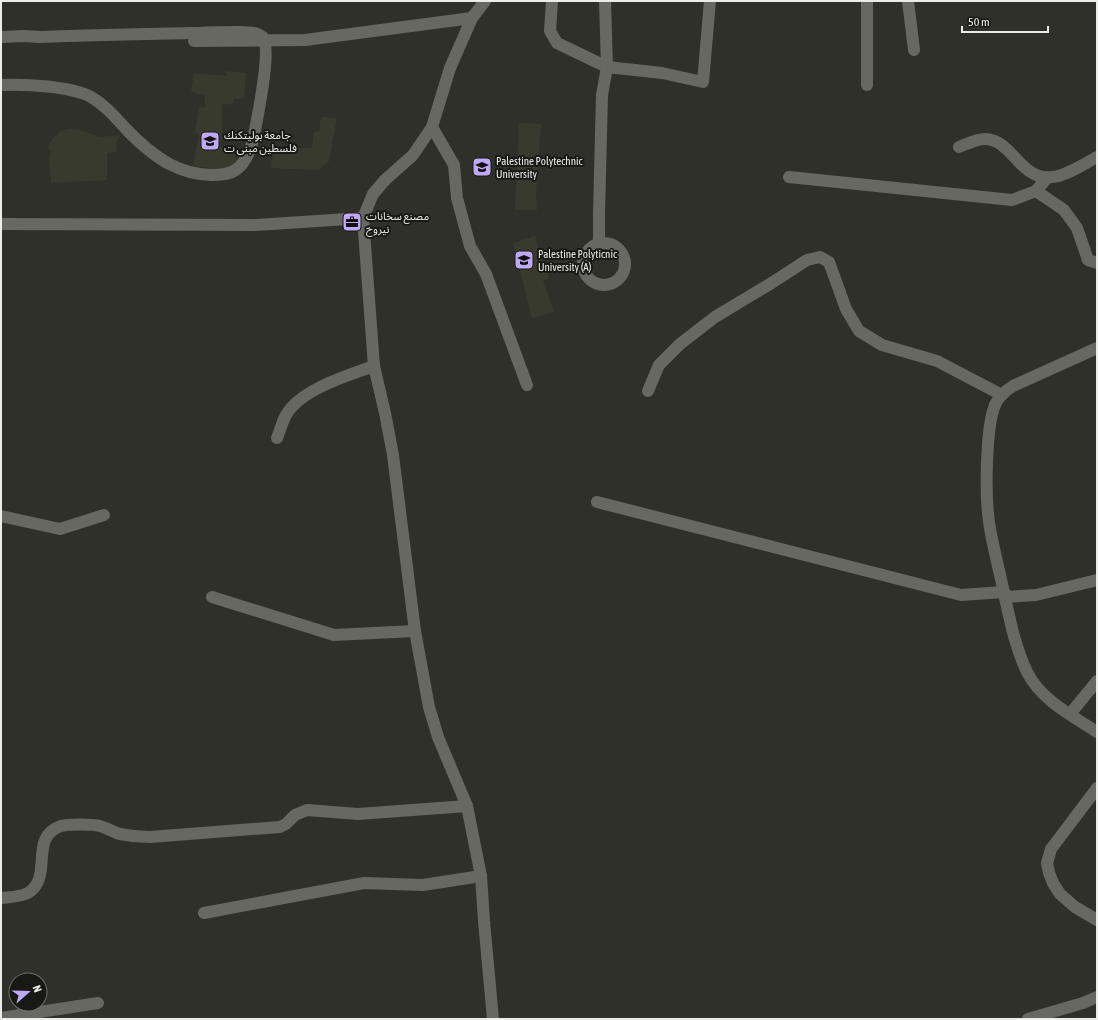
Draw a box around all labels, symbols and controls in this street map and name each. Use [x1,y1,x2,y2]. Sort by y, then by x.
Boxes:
scale bar [962,8,1048,34]
text: 50 m [968,15,990,29]
place label: جامعة بوليتكنك فلسطين مبنى ت [224,129,297,155]
school or university icon: جامعة بوليتكنك فلسطين مبنى ت [199,130,221,152]
place label: Palestine Polytechnic University [496,155,584,180]
school or university icon: Palestine Polytechnic University [471,156,493,178]
place label: مصنع سخانات نيروخ [366,210,429,237]
office icon: مصنع سخانات نيروخ [341,211,363,233]
place label: Palestine Polyticnic University (A) [538,248,618,273]
school or university icon: Palestine Polyticnic University (A) [513,249,535,271]
north arrow [8,972,48,1012]
text: N [31,983,44,994]

